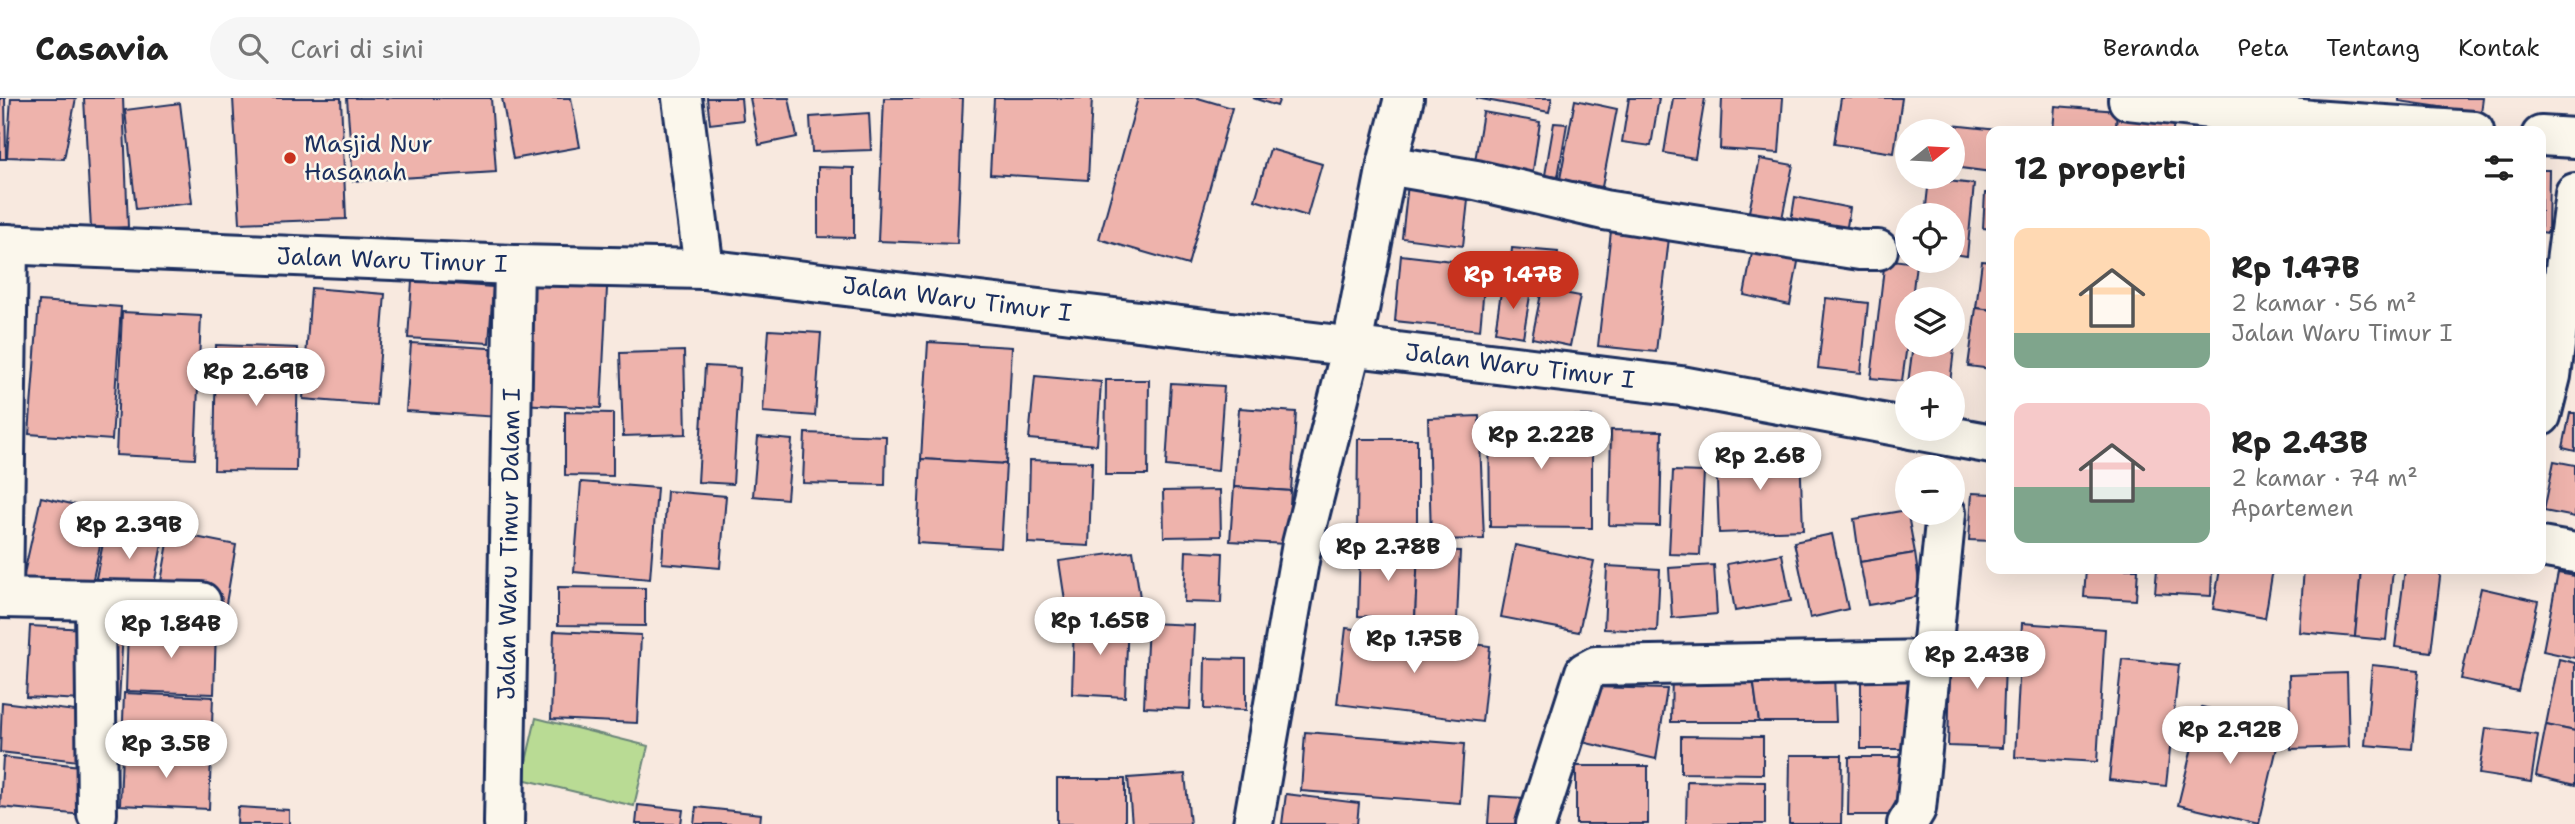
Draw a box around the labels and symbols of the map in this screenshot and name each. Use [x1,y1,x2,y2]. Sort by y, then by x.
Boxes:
north arrow [1895,119,1965,189]
place label: Masjid Nur Hasanah [304,128,433,188]
marker: Masjid Nur Hasanah [282,150,298,166]
street label: Jalan Waru Timur I [276,240,508,280]
pin: Rp 1.47B [1441,252,1585,311]
street label: Jalan Waru Timur I [840,269,1074,329]
street label: Jalan Waru Timur I [1403,336,1637,396]
pin: Rp 2.69B [184,348,328,408]
street label: Jalan Waru Timur Dalam I [490,388,528,700]
pin: Rp 2.22B [1469,412,1613,471]
pin: Rp 2.6B [1695,432,1825,492]
pin: Rp 2.39B [57,502,201,561]
pin: Rp 2.78B [1316,524,1460,583]
pin: Rp 1.65B [1028,598,1172,657]
pin: Rp 1.84B [99,601,243,660]
pin: Rp 1.75B [1342,616,1486,675]
pin: Rp 2.43B [1905,632,2049,691]
pin: Rp 2.92B [2158,706,2302,766]
pin: Rp 3.5B [101,720,231,780]

